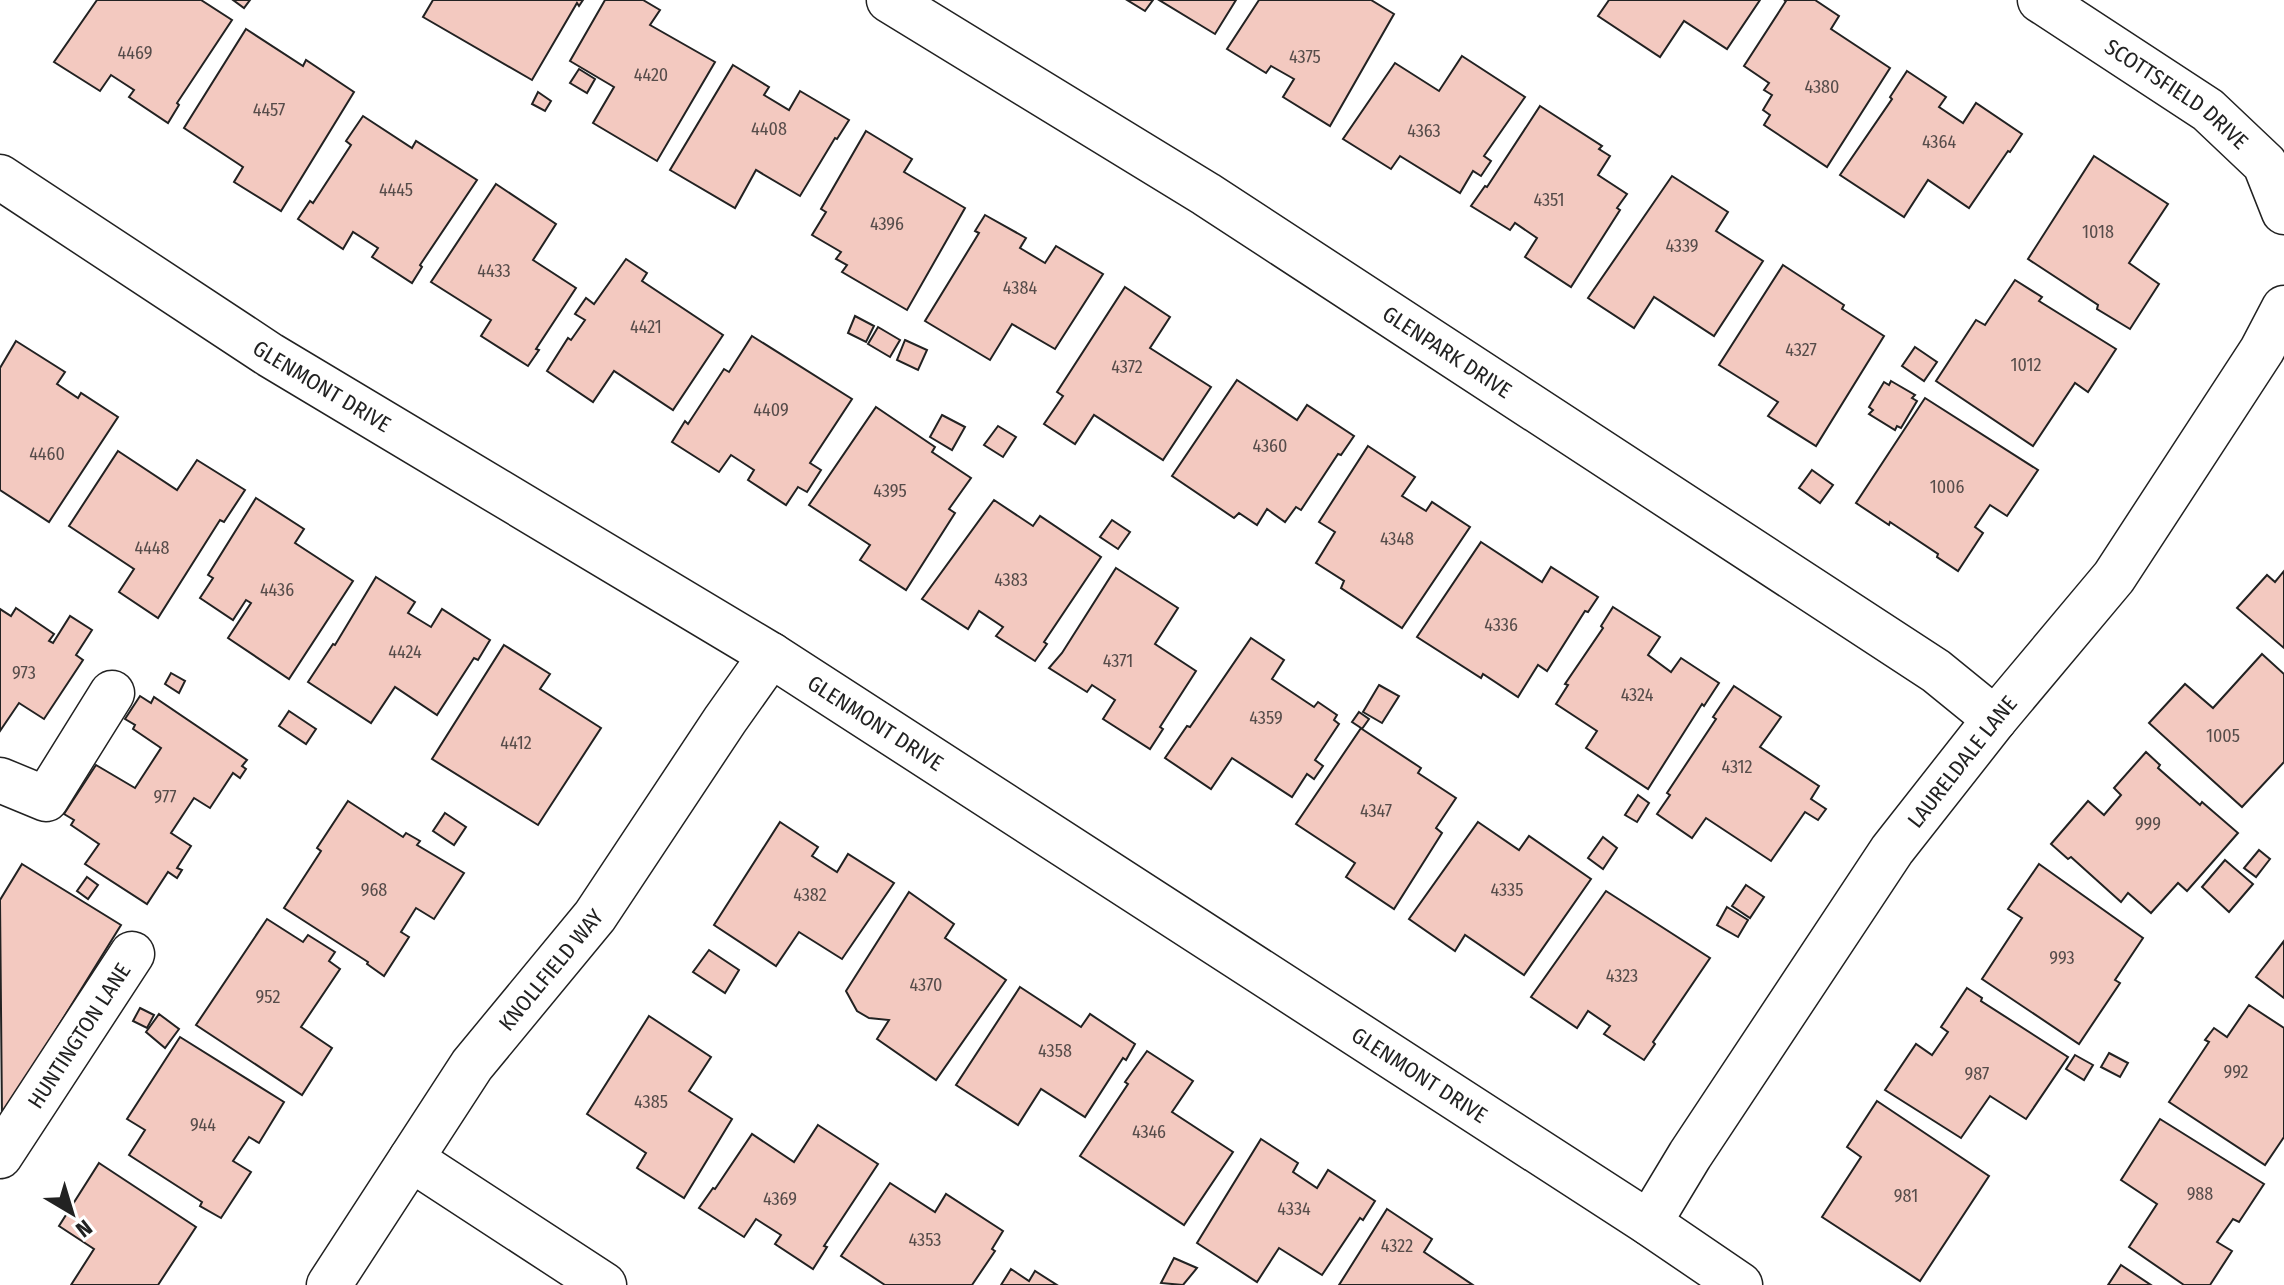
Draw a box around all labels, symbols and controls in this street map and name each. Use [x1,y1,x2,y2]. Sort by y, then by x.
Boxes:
street label: SCOTTSFIELD DRIVE [2100,33,2254,155]
house number: 4469 [118,42,152,64]
house number: 4375 [1289,46,1321,68]
house number: 4420 [634,64,668,86]
house number: 4380 [1805,76,1839,98]
house number: 4457 [253,99,285,121]
house number: 4408 [751,118,787,140]
house number: 4363 [1407,120,1441,142]
house number: 4364 [1922,131,1956,153]
house number: 4445 [379,179,413,201]
house number: 4351 [1534,189,1564,211]
house number: 4396 [870,213,904,235]
house number: 1018 [2082,221,2114,243]
house number: 4339 [1665,235,1699,257]
house number: 4433 [477,260,511,282]
house number: 4384 [1003,277,1037,299]
street label: GLENPARK DRIVE [1378,300,1517,404]
house number: 4421 [630,316,662,338]
street label: GLENMONT DRIVE [248,334,396,438]
house number: 4327 [1785,339,1817,361]
house number: 1012 [2011,354,2042,376]
house number: 4372 [1111,356,1143,378]
house number: 4409 [753,399,789,421]
house number: 4360 [1253,435,1287,457]
house number: 4460 [29,443,65,465]
house number: 1006 [1930,476,1964,498]
house number: 4395 [873,480,907,502]
house number: 4348 [1380,528,1414,550]
house number: 4448 [134,537,170,559]
house number: 4383 [994,569,1028,591]
house number: 4436 [260,579,294,601]
house number: 4336 [1484,614,1518,636]
house number: 4424 [388,641,422,663]
house number: 4371 [1103,650,1133,672]
house number: 973 [12,662,36,684]
street label: GLENMONT DRIVE [803,669,949,776]
house number: 4324 [1621,684,1654,706]
street label: LAURELDALE LANE [1901,690,2022,833]
house number: 4359 [1249,707,1283,729]
house number: 1005 [2206,725,2240,747]
house number: 4412 [500,732,532,754]
house number: 4312 [1721,756,1753,778]
house number: 977 [153,786,177,808]
house number: 4347 [1360,800,1392,822]
house number: 999 [2135,813,2161,835]
house number: 968 [361,879,387,901]
house number: 4335 [1491,879,1523,901]
house number: 4382 [793,884,827,906]
street label: KNOLLFIELD WAY [493,903,609,1036]
house number: 993 [2049,947,2075,969]
street label: HUNTINGTON LANE [22,958,136,1113]
house number: 4323 [1606,965,1638,987]
house number: 4370 [910,974,942,996]
house number: 952 [256,986,280,1008]
street label: GLENMONT DRIVE [1347,1021,1493,1128]
house number: 4358 [1038,1040,1072,1062]
house number: 992 [2223,1061,2249,1083]
house number: 987 [1965,1063,1989,1085]
house number: 4385 [634,1091,668,1113]
house number: 944 [190,1114,216,1136]
house number: 4346 [1132,1121,1166,1143]
north arrow [32,1173,112,1253]
house number: 988 [2187,1183,2213,1205]
house number: 981 [1894,1185,1918,1207]
house number: 4369 [763,1188,797,1210]
house number: 4334 [1277,1198,1311,1220]
text: N [70,1214,98,1243]
house number: 4353 [909,1229,941,1251]
house number: 4322 [1381,1235,1413,1257]

